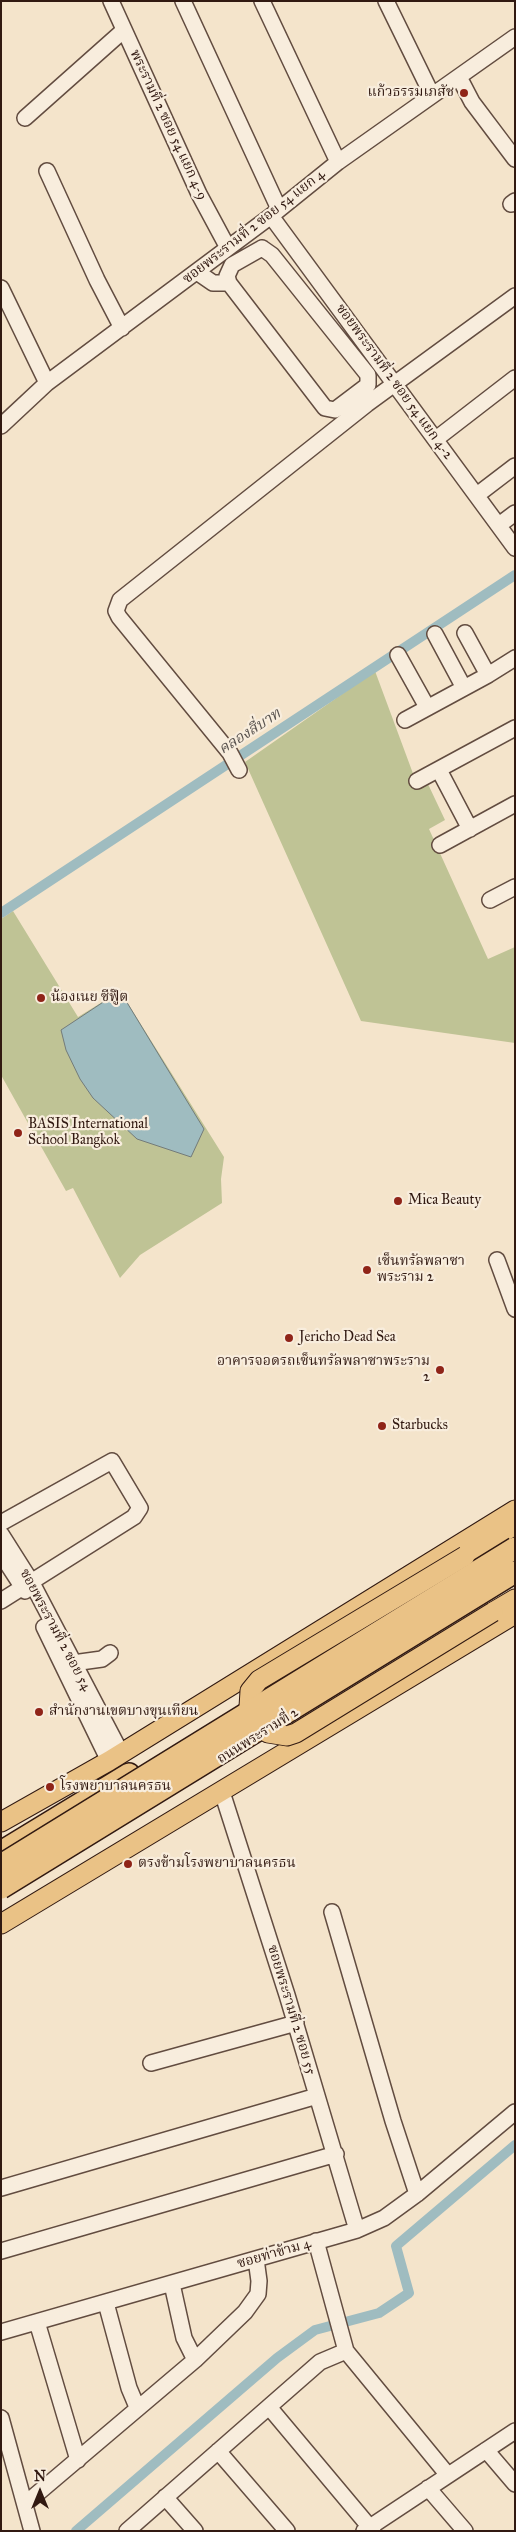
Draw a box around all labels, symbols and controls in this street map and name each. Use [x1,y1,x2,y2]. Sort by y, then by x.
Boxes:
street label: พระรามที่ 2 ซอย 54 แยก 4-9 [126,47,210,203]
place label: แก้วธรรมเภสัช [368,85,454,101]
marker: แก้วธรรมเภสัช [458,87,470,99]
street label: ซอยพระรามที่ 2 ซอย 54 แยก 4 [180,166,328,288]
street label: ซอยพระรามที่ 2 ซอย 54 แยก 4-2 [332,301,456,463]
water label: คลองสี่บาท [216,705,284,759]
place label: น้องเนย ซีฟู๊ต [51,990,128,1006]
marker: น้องเนย ซีฟู๊ต [35,992,47,1004]
place label: BASIS International School Bangkok [28,1117,148,1150]
marker: BASIS International School Bangkok [12,1127,24,1139]
place label: Mica Beauty [408,1193,481,1209]
marker: Mica Beauty [392,1195,404,1207]
place label: เซ็นทรัลพลาซา พระราม 2 [377,1254,465,1286]
marker: เซ็นทรัลพลาซา พระราม 2 [361,1264,373,1276]
place label: Jericho Dead Sea [299,1330,396,1346]
marker: Jericho Dead Sea [283,1332,295,1344]
place label: อาคารจอดรถเซ็นทรัลพลาซาพระราม 2 [217,1354,430,1386]
marker: อาคารจอดรถเซ็นทรัลพลาซาพระราม 2 [434,1364,446,1376]
place label: Starbucks [392,1418,448,1434]
marker: Starbucks [376,1420,388,1432]
street label: ซอยพระรามที่ 2 ซอย 54 [16,1566,94,1694]
place label: สำนักงานเขตบางขุนเทียน [49,1704,198,1720]
street label: ถนนพระรามที่ 2 [214,1704,302,1768]
marker: สำนักงานเขตบางขุนเทียน [33,1706,45,1718]
place label: โรงพยาบาลนครธน [60,1779,171,1795]
marker: โรงพยาบาลนครธน [44,1781,56,1793]
place label: ตรงข้ามโรงพยาบาลนครธน [138,1856,296,1872]
marker: ตรงข้ามโรงพยาบาลนครธน [122,1858,134,1870]
street label: ซอยพระรามที่ 2 ซอย 55 [263,1943,319,2077]
street label: ซอยท่าข้าม 4 [235,2235,313,2273]
north arrow [15,2467,65,2517]
text: N [34,2468,46,2485]

